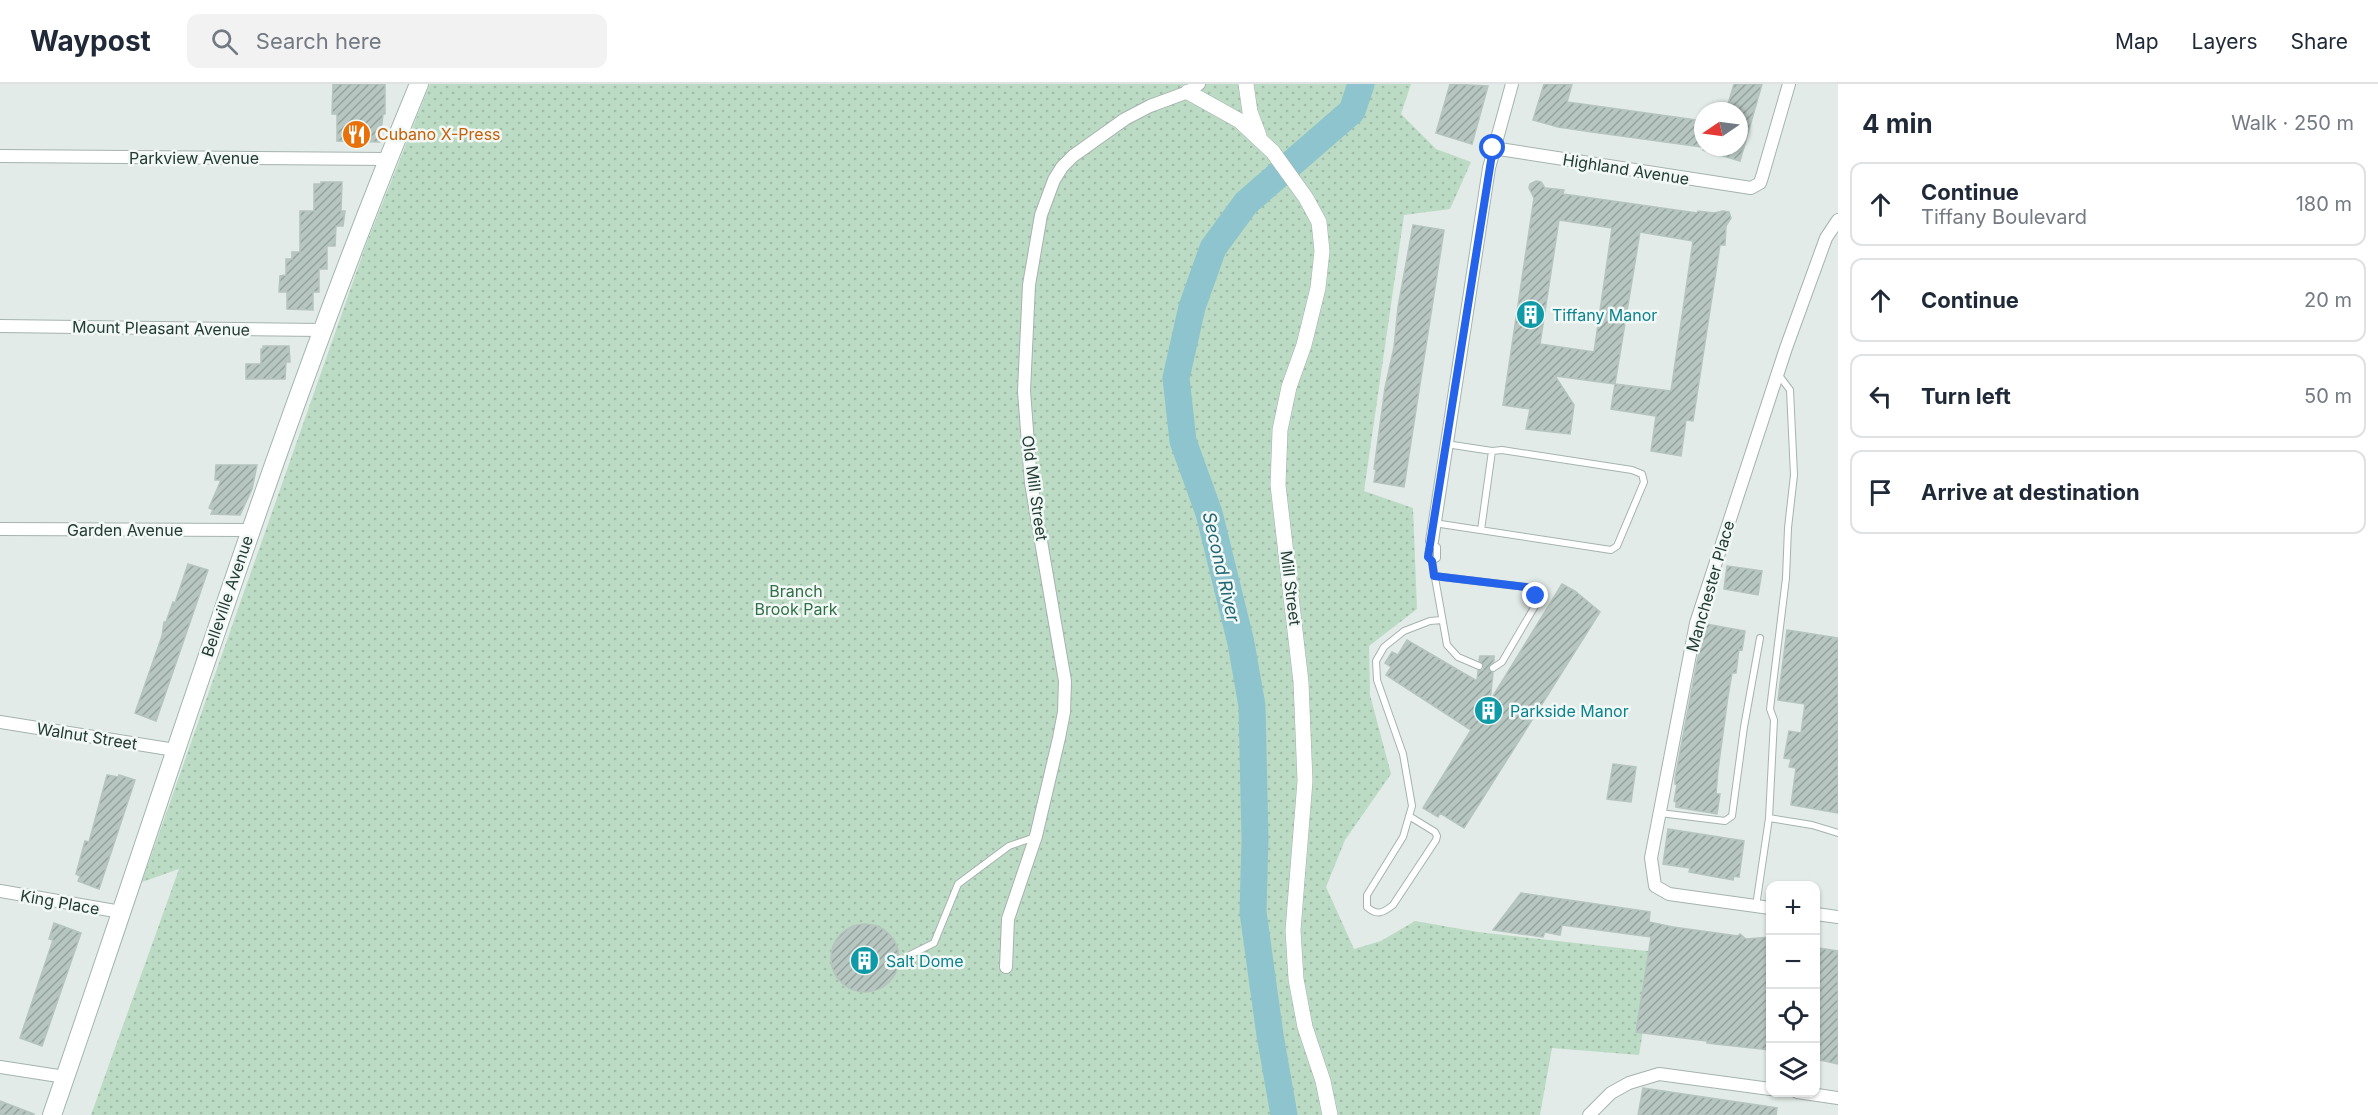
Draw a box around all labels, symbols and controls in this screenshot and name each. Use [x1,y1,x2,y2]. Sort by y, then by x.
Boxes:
search box [187,14,607,68]
text: Waypost [30,24,151,58]
icon: search [208,25,241,58]
text: Search here [256,28,382,54]
text: Map [2115,29,2159,54]
text: Layers [2192,29,2258,54]
text: Share [2291,29,2348,54]
north arrow [1694,102,1748,156]
text: 4 min [1862,108,1933,139]
text: Walk · 250 m [2231,111,2354,135]
restaurant icon: Cubano X-Press [340,118,372,150]
place label: Cubano X-Press [377,124,501,144]
route start [1479,134,1505,160]
street label: Parkview Avenue [129,148,259,168]
street label: Highland Avenue [1561,149,1691,189]
text: Continue [1921,179,2019,205]
icon: ahead [1864,188,1897,221]
text: 180 m [2296,192,2352,216]
text: Tiffany Boulevard [1921,205,2087,229]
icon: ahead [1864,284,1897,317]
text: Continue [1921,287,2019,313]
text: 20 m [2304,288,2352,312]
building icon: Tiffany Manor [1515,299,1547,331]
place label: Tiffany Manor [1552,305,1657,325]
street label: Mount Pleasant Avenue [72,316,250,340]
icon: left [1864,380,1897,413]
text: Turn left [1921,383,2011,409]
text: 50 m [2304,384,2352,408]
street label: Old Mill Street [1018,434,1052,542]
icon: arrive [1864,476,1897,509]
text: Arrive at destination [1921,479,2140,505]
water label: Second River [1199,510,1245,625]
street label: Manchester Place [1682,518,1738,654]
street label: Garden Avenue [67,520,183,540]
street label: Belleville Avenue [197,533,257,659]
street label: Mill Street [1276,549,1306,627]
park label: Branch Brook Park [755,581,838,619]
route end [1522,582,1548,608]
building icon: Parkside Manor [1473,695,1505,727]
place label: Parkside Manor [1510,701,1629,721]
street label: Walnut Street [35,718,139,754]
map controls [1766,881,1820,1097]
button: + [1766,881,1820,935]
street label: King Place [19,885,101,919]
button: − [1766,935,1820,989]
building icon: Salt Dome [849,945,881,977]
place label: Salt Dome [886,951,964,971]
button: locate [1766,989,1820,1043]
button: layers [1766,1043,1820,1097]

